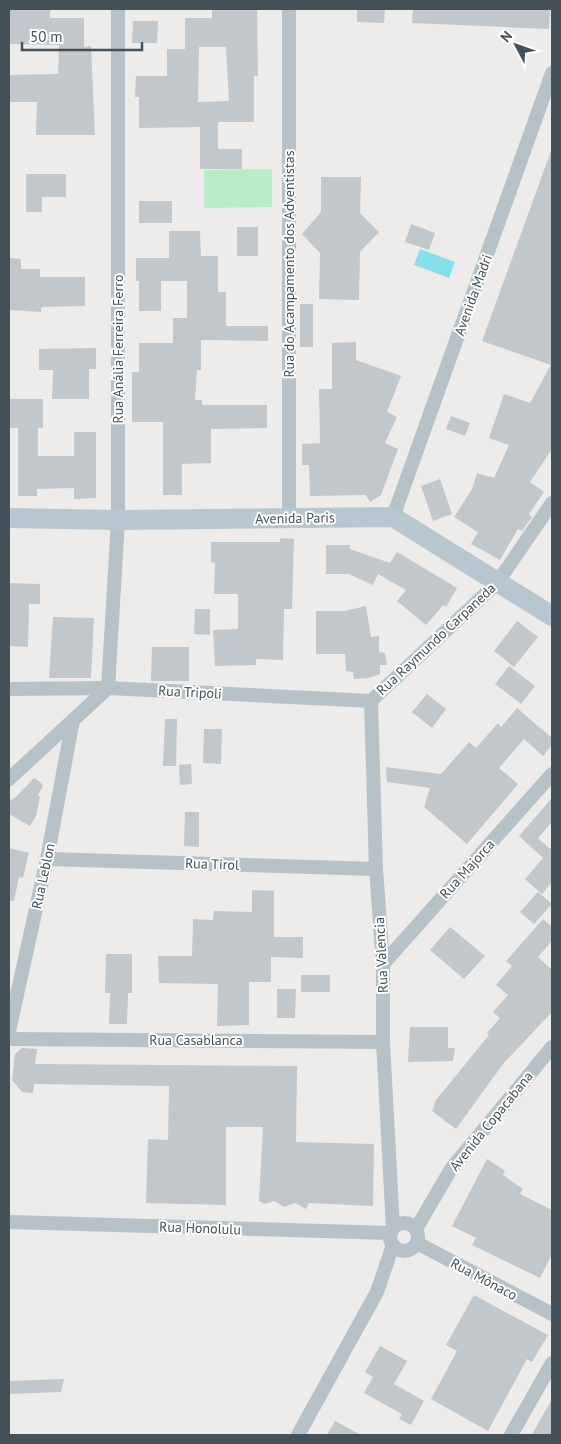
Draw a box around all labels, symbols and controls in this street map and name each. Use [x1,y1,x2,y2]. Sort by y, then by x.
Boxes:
scale bar [22,20,142,52]
north arrow [491,20,541,70]
text: 50 m [30,27,63,46]
text: N [496,27,516,46]
street label: Rua do Acampamento dos Adventistas [280,150,298,378]
street label: Avenida Madri [450,252,496,338]
street label: Rua Anália Ferreira Ferro [109,275,127,423]
street label: Avenida Paris [255,508,335,528]
street label: Rua Raymundo Carpaneda [373,579,499,699]
street label: Rua Tripoli [158,681,222,703]
street label: Rua Majorca [436,836,498,902]
street label: Rua Leblon [27,841,59,911]
street label: Rua Tirol [185,854,239,874]
street label: Rua Valencia [370,916,392,993]
street label: Rua Casablanca [149,1031,243,1049]
street label: Avenida Copacabana [445,1068,537,1174]
street label: Rua Honolulu [159,1218,241,1238]
street label: Rua Mônaco [448,1254,520,1304]

